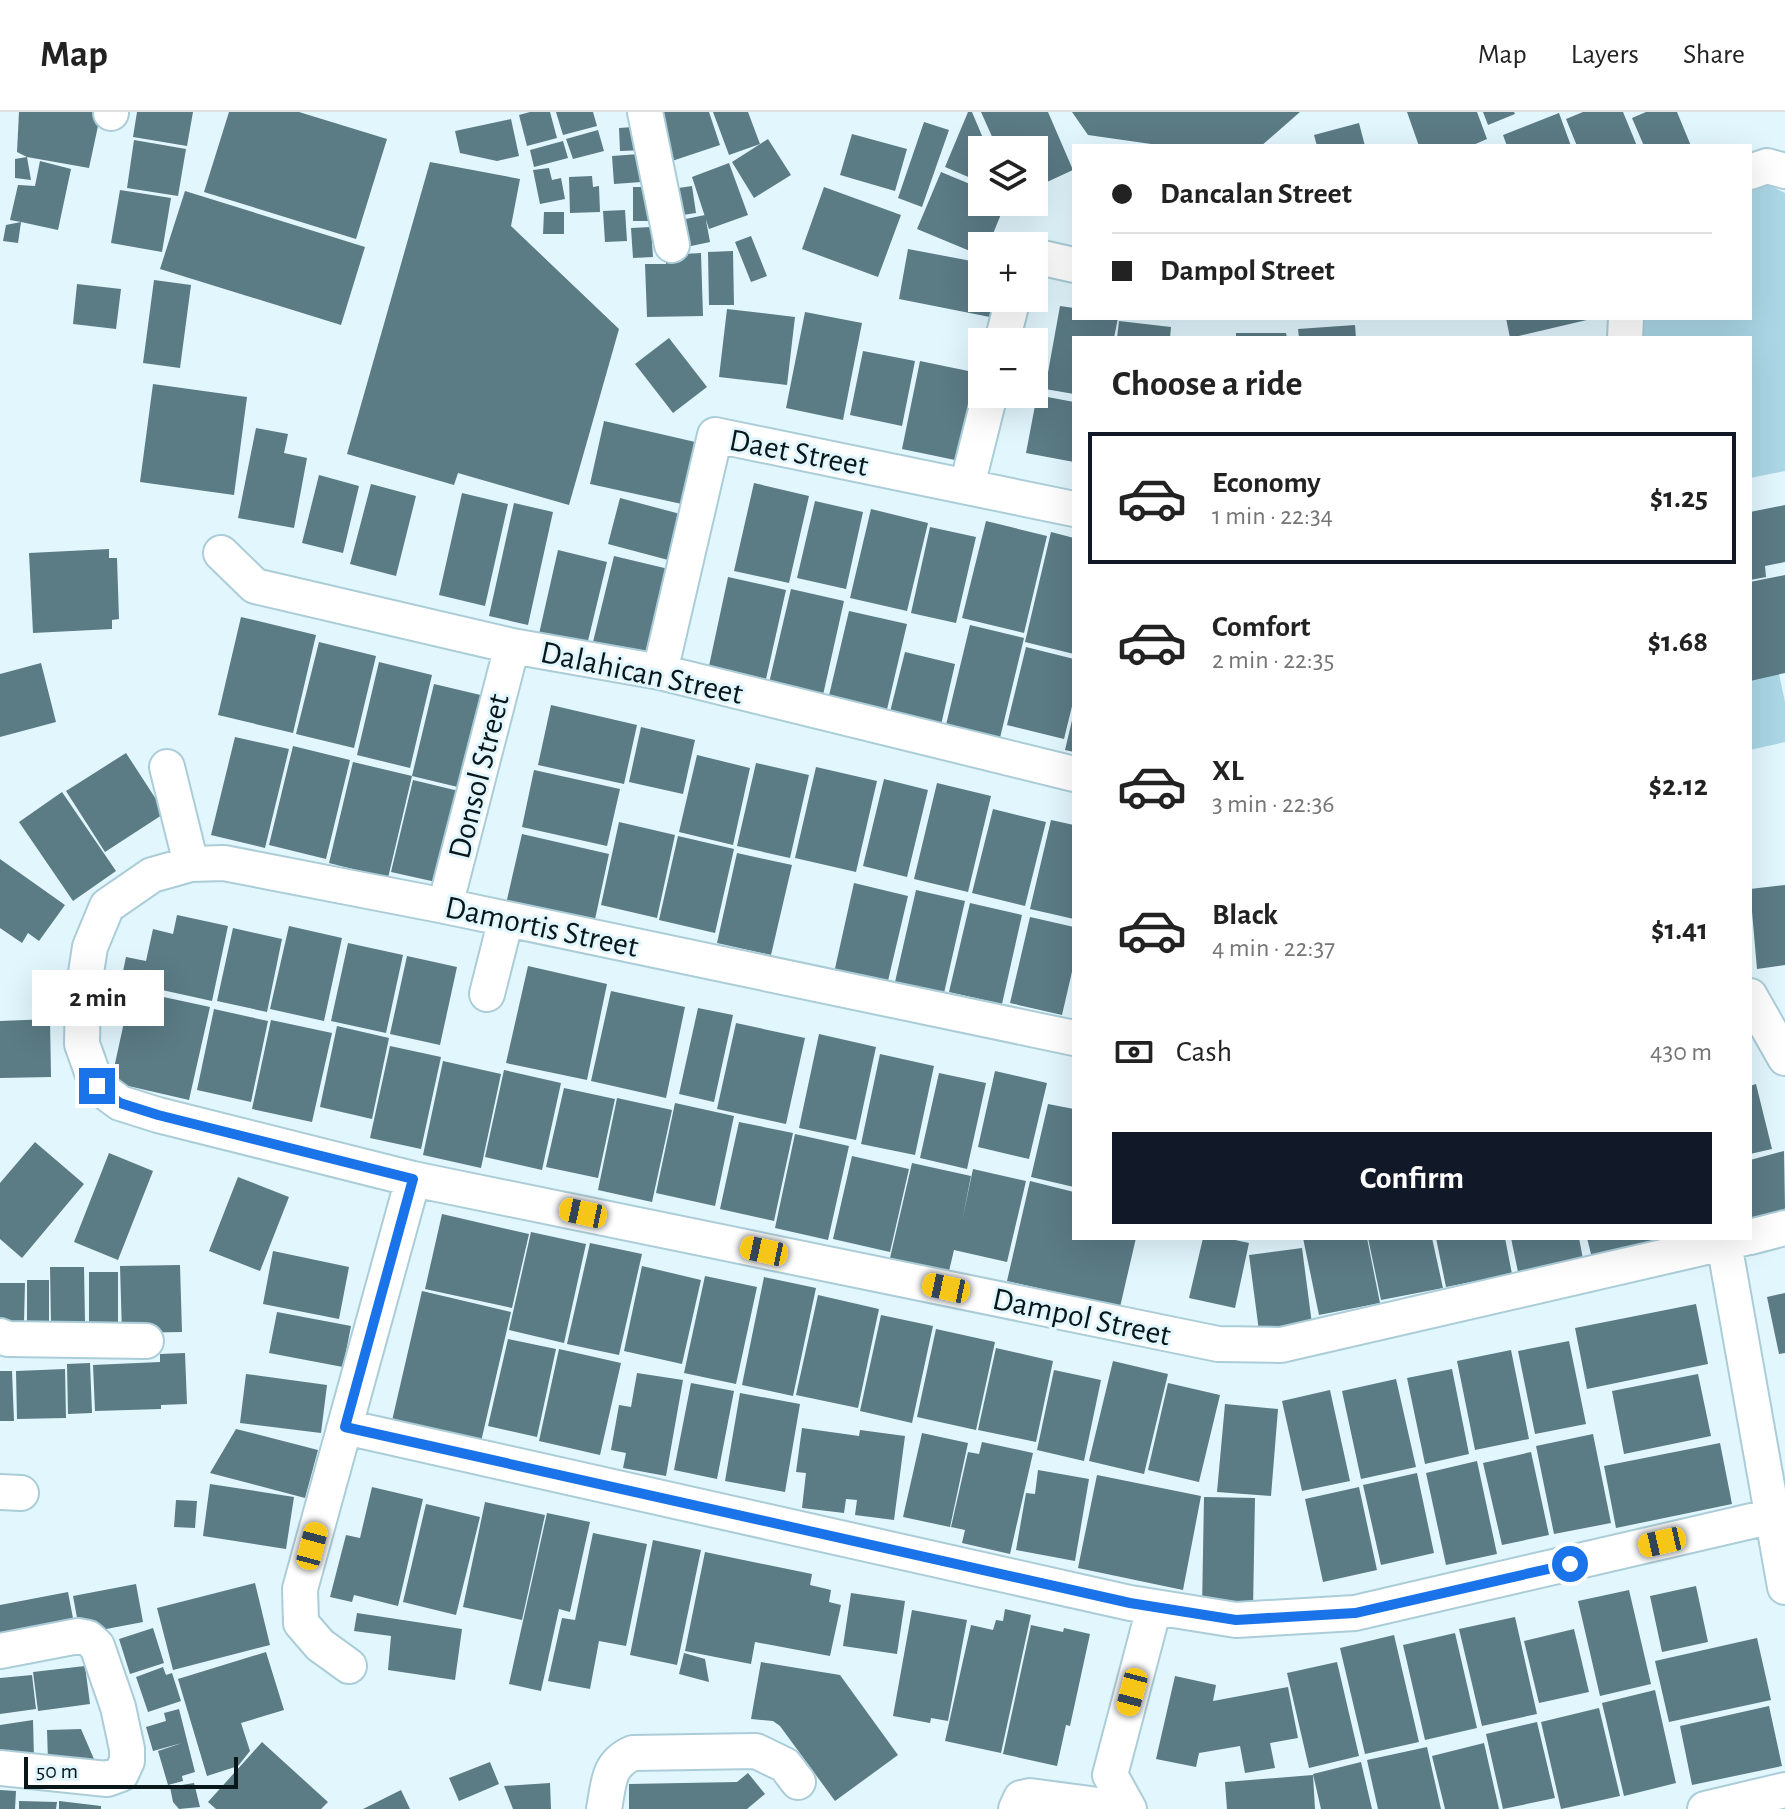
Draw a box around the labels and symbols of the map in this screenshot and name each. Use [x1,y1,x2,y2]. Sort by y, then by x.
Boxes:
street label: Daet Street [727,424,871,482]
street label: Dalahican Street [538,636,746,710]
street label: Donsol Street [443,691,515,862]
street label: Damortis Street [442,891,641,963]
callout: 2 min [31,970,163,1026]
route end [79,1068,115,1104]
car [557,1196,609,1230]
car [738,1234,790,1268]
car [920,1271,972,1305]
street label: Dampol Street [990,1282,1174,1351]
car [294,1520,330,1572]
car [1636,1525,1688,1559]
route start [1552,1546,1588,1582]
car [1114,1666,1150,1718]
scale bar [24,1753,238,1789]

